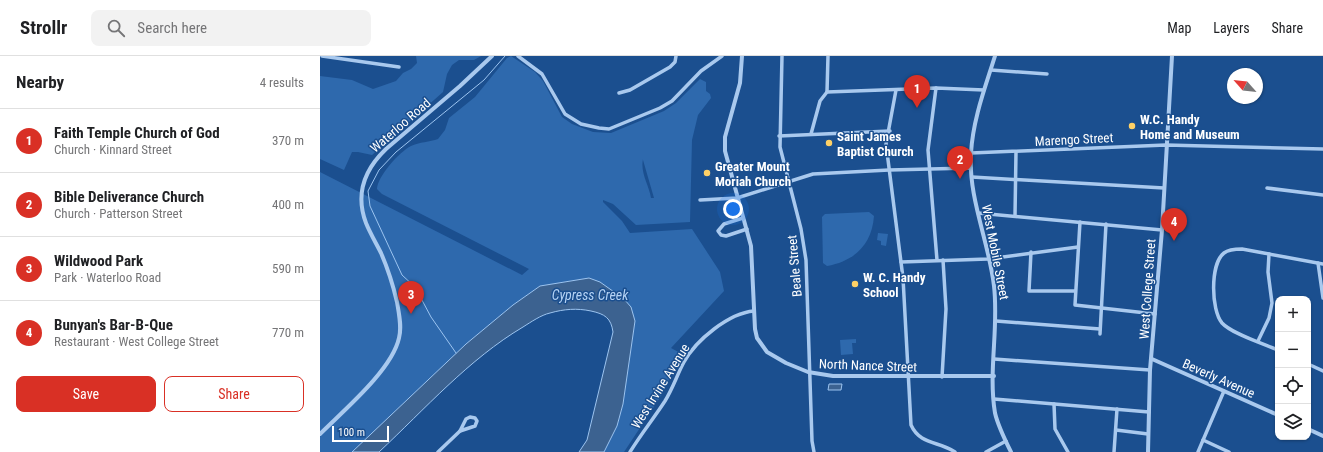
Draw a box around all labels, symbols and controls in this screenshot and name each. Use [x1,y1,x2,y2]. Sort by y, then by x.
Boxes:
search box [91,10,371,46]
text: Strollr [20,16,67,39]
icon: search [105,17,127,39]
text: Search here [137,19,207,37]
text: Map [1167,20,1191,36]
text: Layers [1213,20,1250,36]
text: Share [1272,20,1303,36]
north arrow [1227,68,1263,104]
text: Nearby [16,72,64,92]
text: 4 results [260,75,304,90]
pin: 1 [904,75,930,108]
street label: Waterloo Road [367,95,434,156]
place label: W.C. Handy Home and Museum [1140,112,1240,142]
marker: W.C. Handy Home and Museum [1127,121,1137,131]
text: Faith Temple Church of God [54,124,220,142]
place label: Saint James Baptist Church [837,129,914,159]
street label: Marengo Street [1034,130,1114,149]
text: 1 [26,133,32,148]
text: 370 m [272,133,304,148]
marker: Saint James Baptist Church [824,138,834,148]
text: Church · Kinnard Street [54,142,172,157]
pin: 2 [947,146,973,179]
place label: Greater Mount Moriah Church [715,159,791,189]
marker: Greater Mount Moriah Church [702,168,712,178]
text: Bible Deliverance Church [54,188,204,206]
text: 2 [26,197,32,212]
text: 400 m [272,197,304,212]
your location [723,199,743,219]
street label: West Mobile Street [979,203,1012,301]
text: Church · Patterson Street [54,206,183,221]
pin: 4 [1161,208,1187,241]
street label: Beale Street [784,234,805,297]
street label: West College Street [1137,238,1158,340]
text: Wildwood Park [54,252,143,270]
text: 3 [26,261,32,276]
text: 590 m [272,261,304,276]
text: Park · Waterloo Road [54,270,161,285]
place label: W. C. Handy School [863,270,926,300]
marker: W. C. Handy School [850,279,860,289]
pin: 3 [398,281,424,314]
water label: Cypress Creek [552,287,629,303]
map controls [1275,296,1311,440]
button: + [1275,296,1311,332]
text: Bunyan's Bar-B-Que [54,316,173,334]
text: 4 [26,325,32,340]
text: 770 m [272,325,304,340]
button: − [1275,332,1311,368]
text: Restaurant · West College Street [54,334,219,349]
street label: West Irvine Avenue [628,341,693,431]
street label: North Nance Street [819,356,917,375]
street label: Beverly Avenue [1180,356,1257,401]
button: locate [1275,368,1311,404]
button: Save [16,376,156,412]
button: Share [164,376,304,412]
button: layers [1275,404,1311,440]
scale bar [332,424,389,443]
text: 100 m [338,426,365,439]

